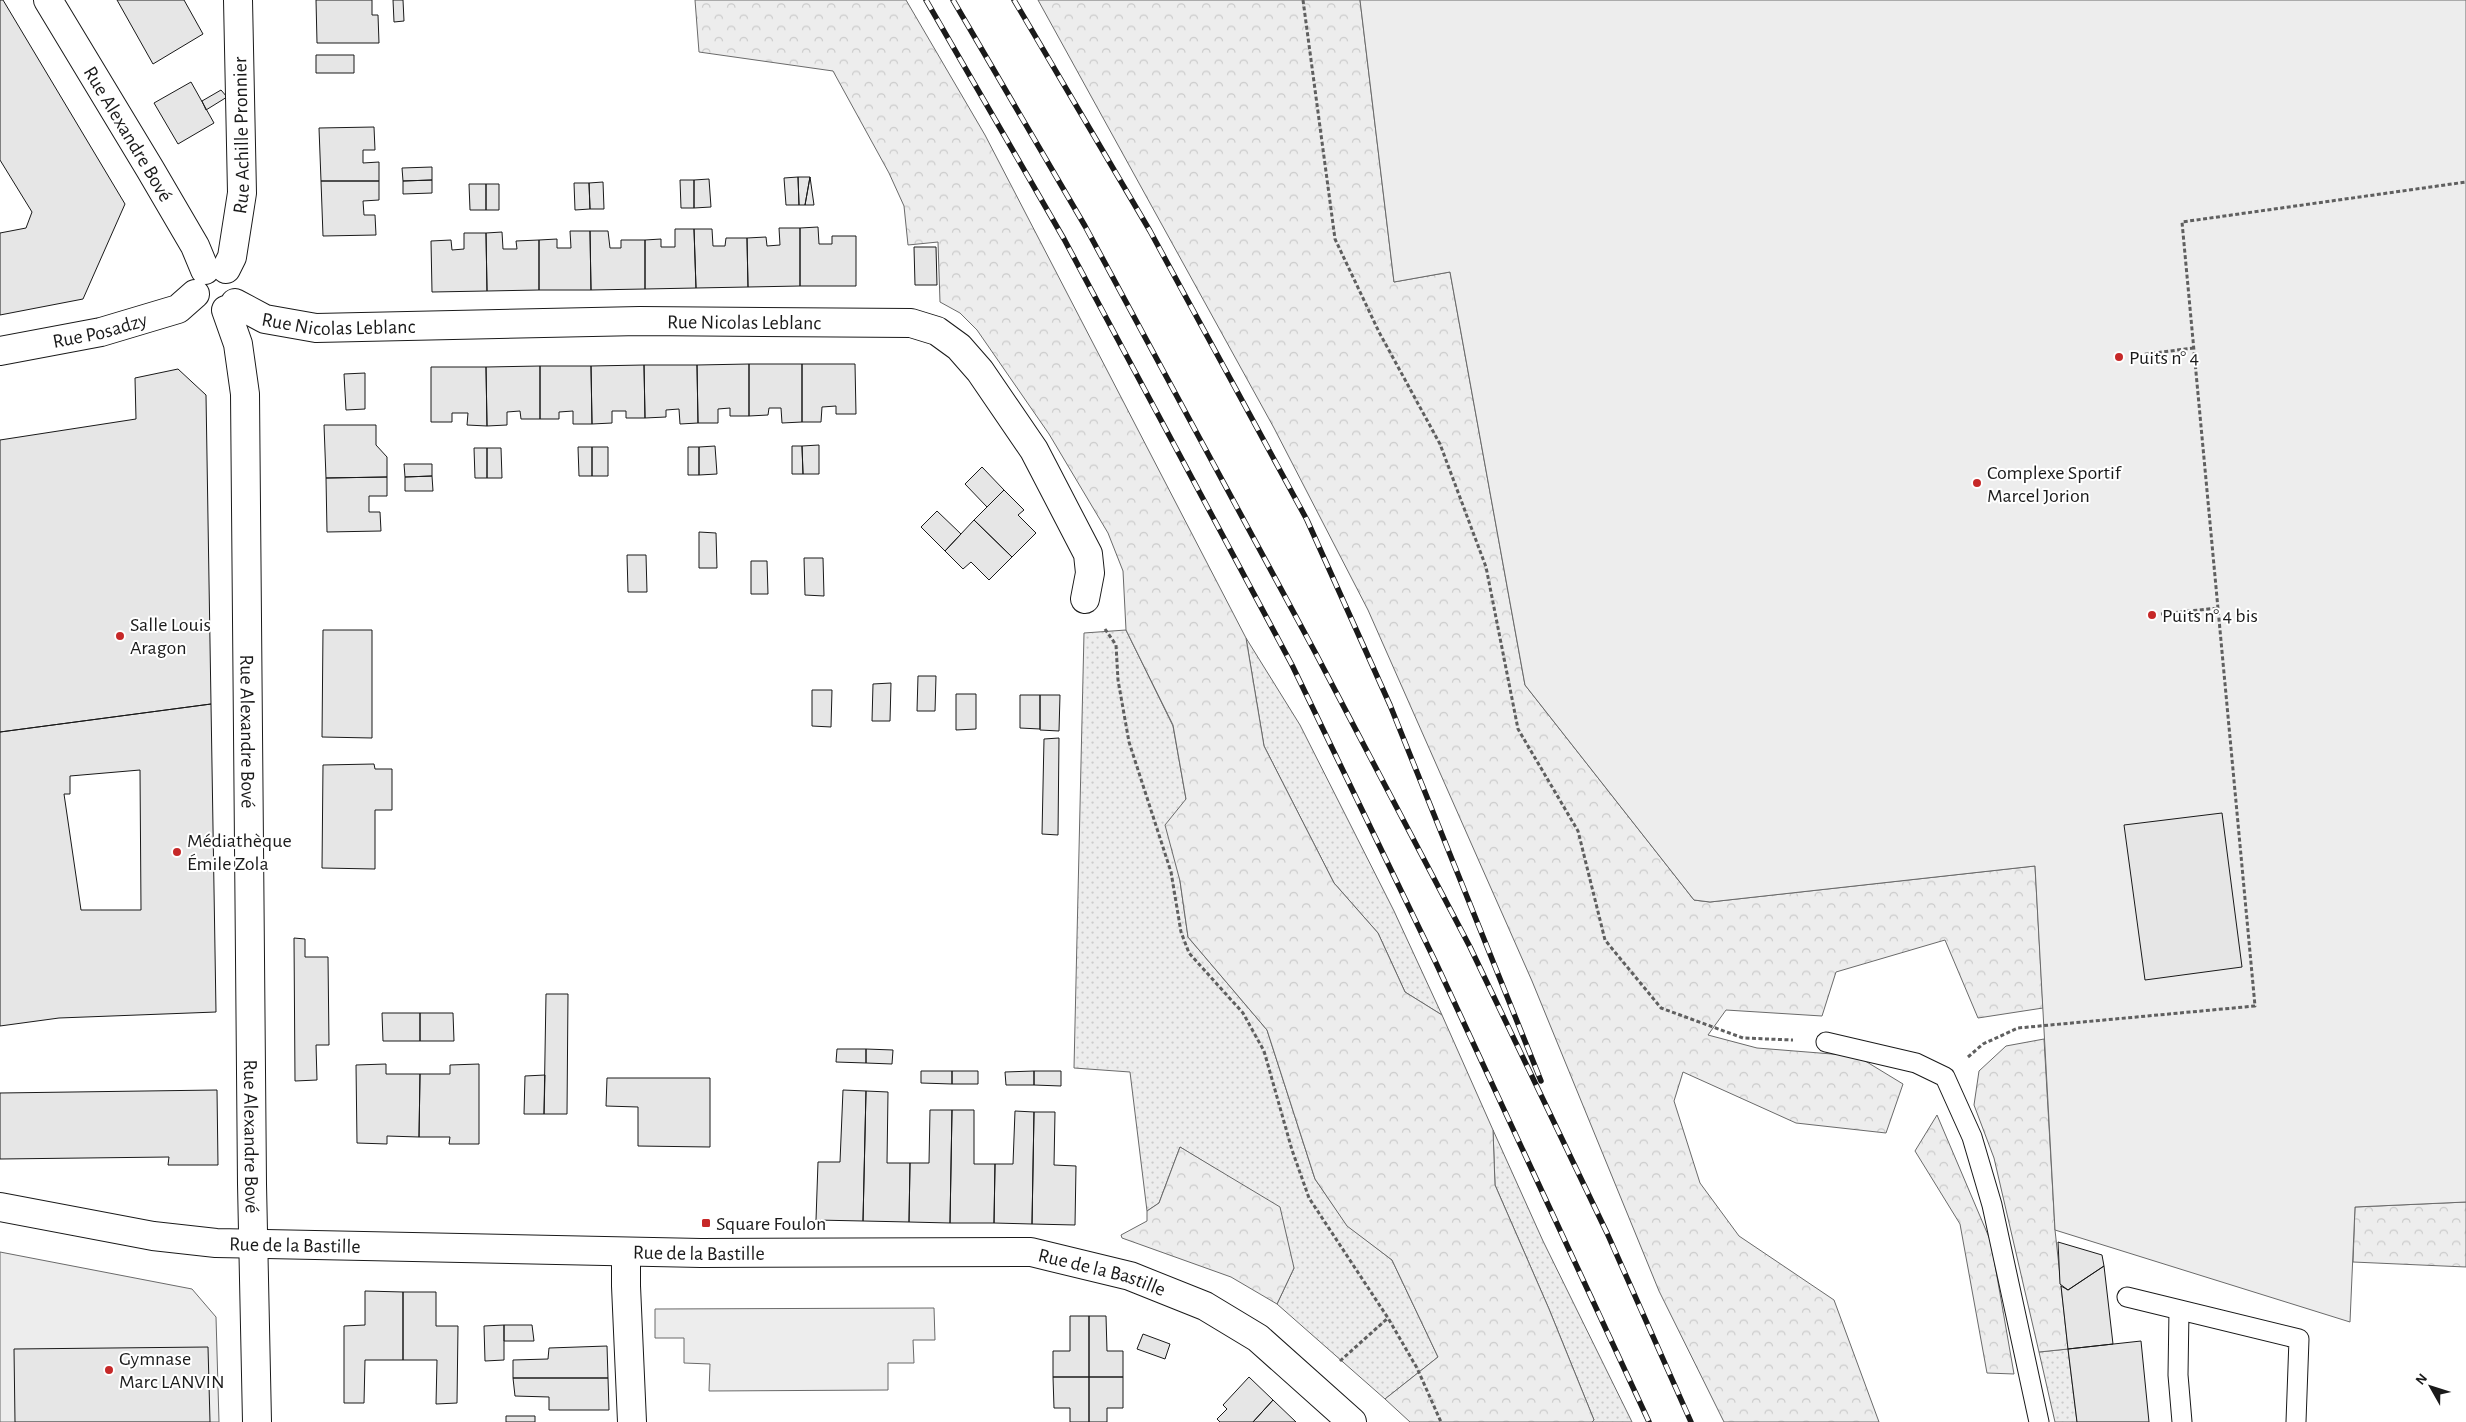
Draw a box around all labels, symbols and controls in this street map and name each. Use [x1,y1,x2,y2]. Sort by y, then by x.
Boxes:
street label: Rue Achille Pronnier [230,56,253,215]
street label: Rue Alexandre Bové [79,63,176,205]
street label: Rue Posadzy [51,310,150,352]
street label: Rue Nicolas Leblanc [260,310,416,339]
street label: Rue Nicolas Leblanc [667,312,821,333]
place label: Puits n° 4 [2129,348,2199,368]
marker: Puits n° 4 [2113,351,2125,363]
place label: Complexe Sportif Marcel Jorion [1987,463,2122,506]
marker: Complexe Sportif Marcel Jorion [1971,477,1983,489]
place label: Puits n° 4 bis [2162,606,2258,626]
marker: Puits n° 4 bis [2146,609,2158,621]
place label: Salle Louis Aragon [130,615,211,658]
marker: Salle Louis Aragon [114,630,126,642]
street label: Rue Alexandre Bové [236,654,258,808]
place label: Médiathèque Émile Zola [187,831,292,874]
marker: Médiathèque Émile Zola [171,846,183,858]
street label: Rue Alexandre Bové [240,1059,262,1214]
place label: Square Foulon [716,1214,826,1234]
marker: Square Foulon [700,1217,712,1229]
street label: Rue de la Bastille [229,1234,361,1257]
street label: Rue de la Bastille [633,1243,765,1264]
street label: Rue de la Bastille [1036,1245,1168,1300]
place label: Gymnase Marc LANVIN [119,1349,225,1392]
north arrow [2406,1362,2456,1412]
marker: Gymnase Marc LANVIN [103,1364,115,1376]
text: N [2413,1371,2430,1388]

